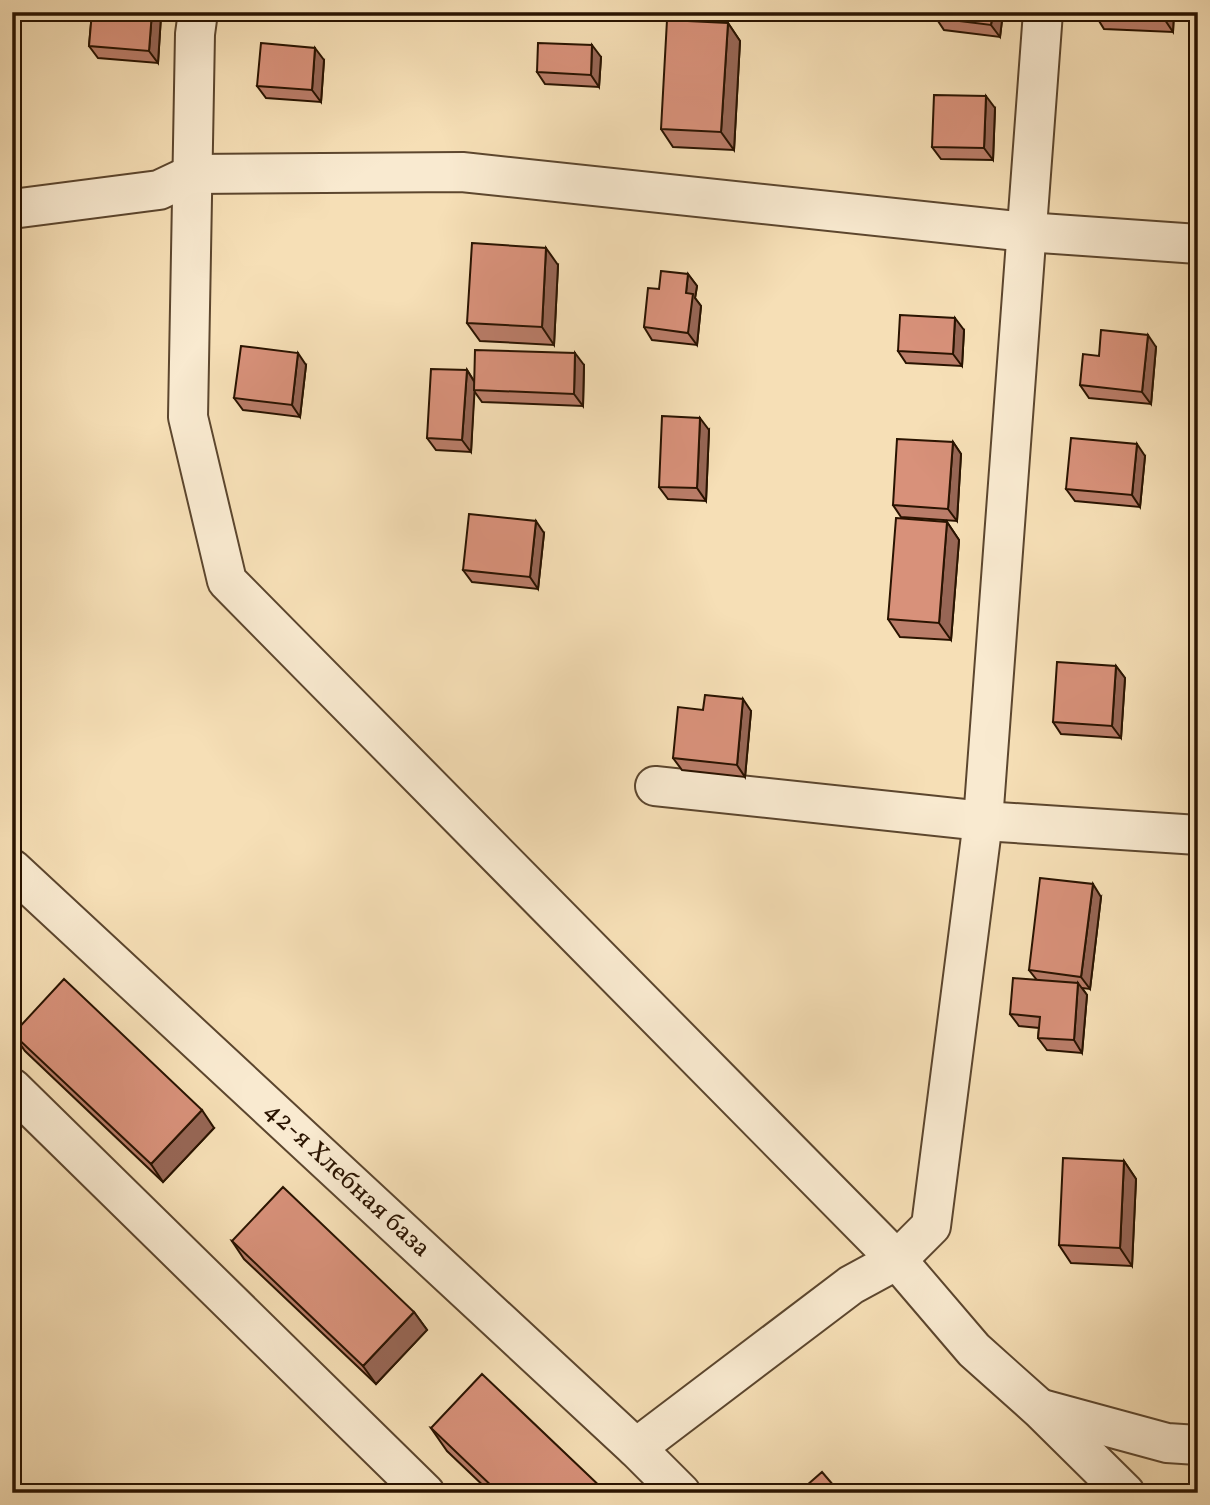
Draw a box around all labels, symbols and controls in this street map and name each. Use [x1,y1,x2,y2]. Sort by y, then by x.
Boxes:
street label: 42-я Хлебная база [256,1093,438,1266]

